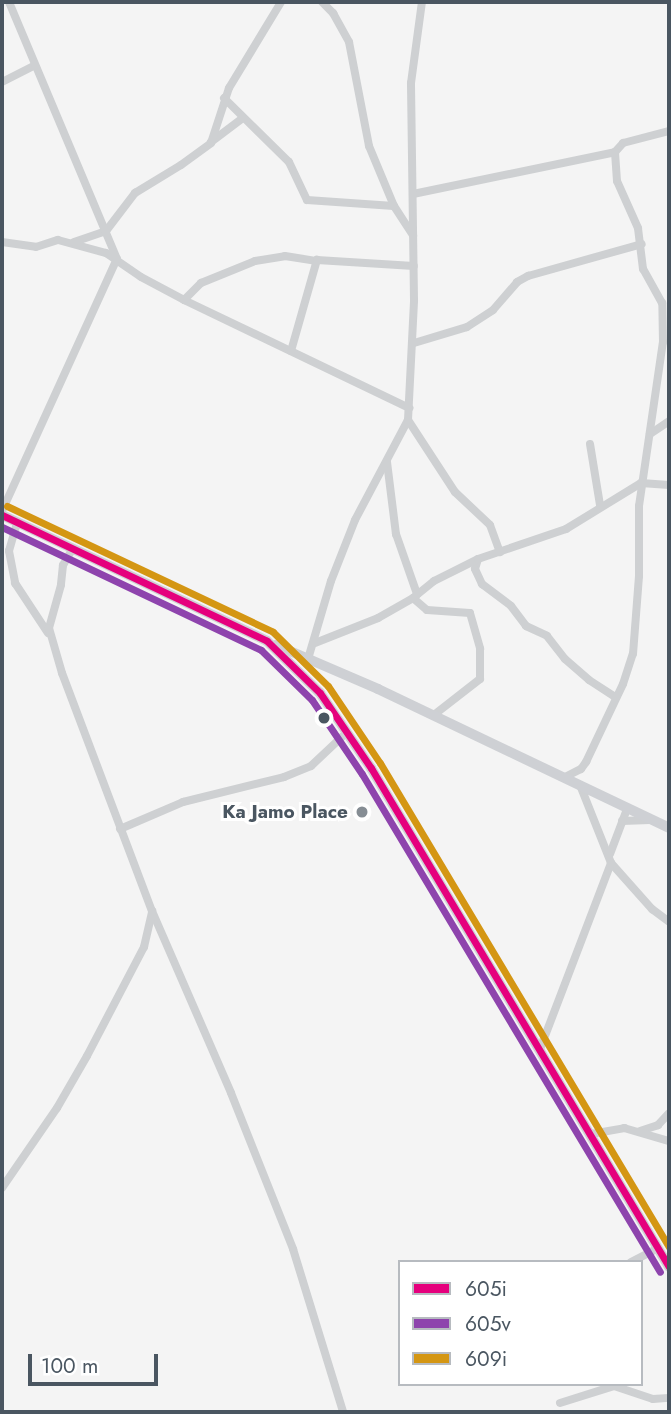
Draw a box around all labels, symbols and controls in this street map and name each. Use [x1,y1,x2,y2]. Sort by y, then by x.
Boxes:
unlabelled marker [317,711,331,725]
place label: Ka Jamo Place [222,801,348,823]
marker: Ka Jamo Place [354,804,370,820]
legend [398,1260,643,1386]
text: 605i [465,1274,507,1304]
text: 605v [465,1309,511,1339]
scale bar [32,1340,161,1384]
text: 609i [465,1344,507,1374]
text: 100 m [41,1351,98,1381]

